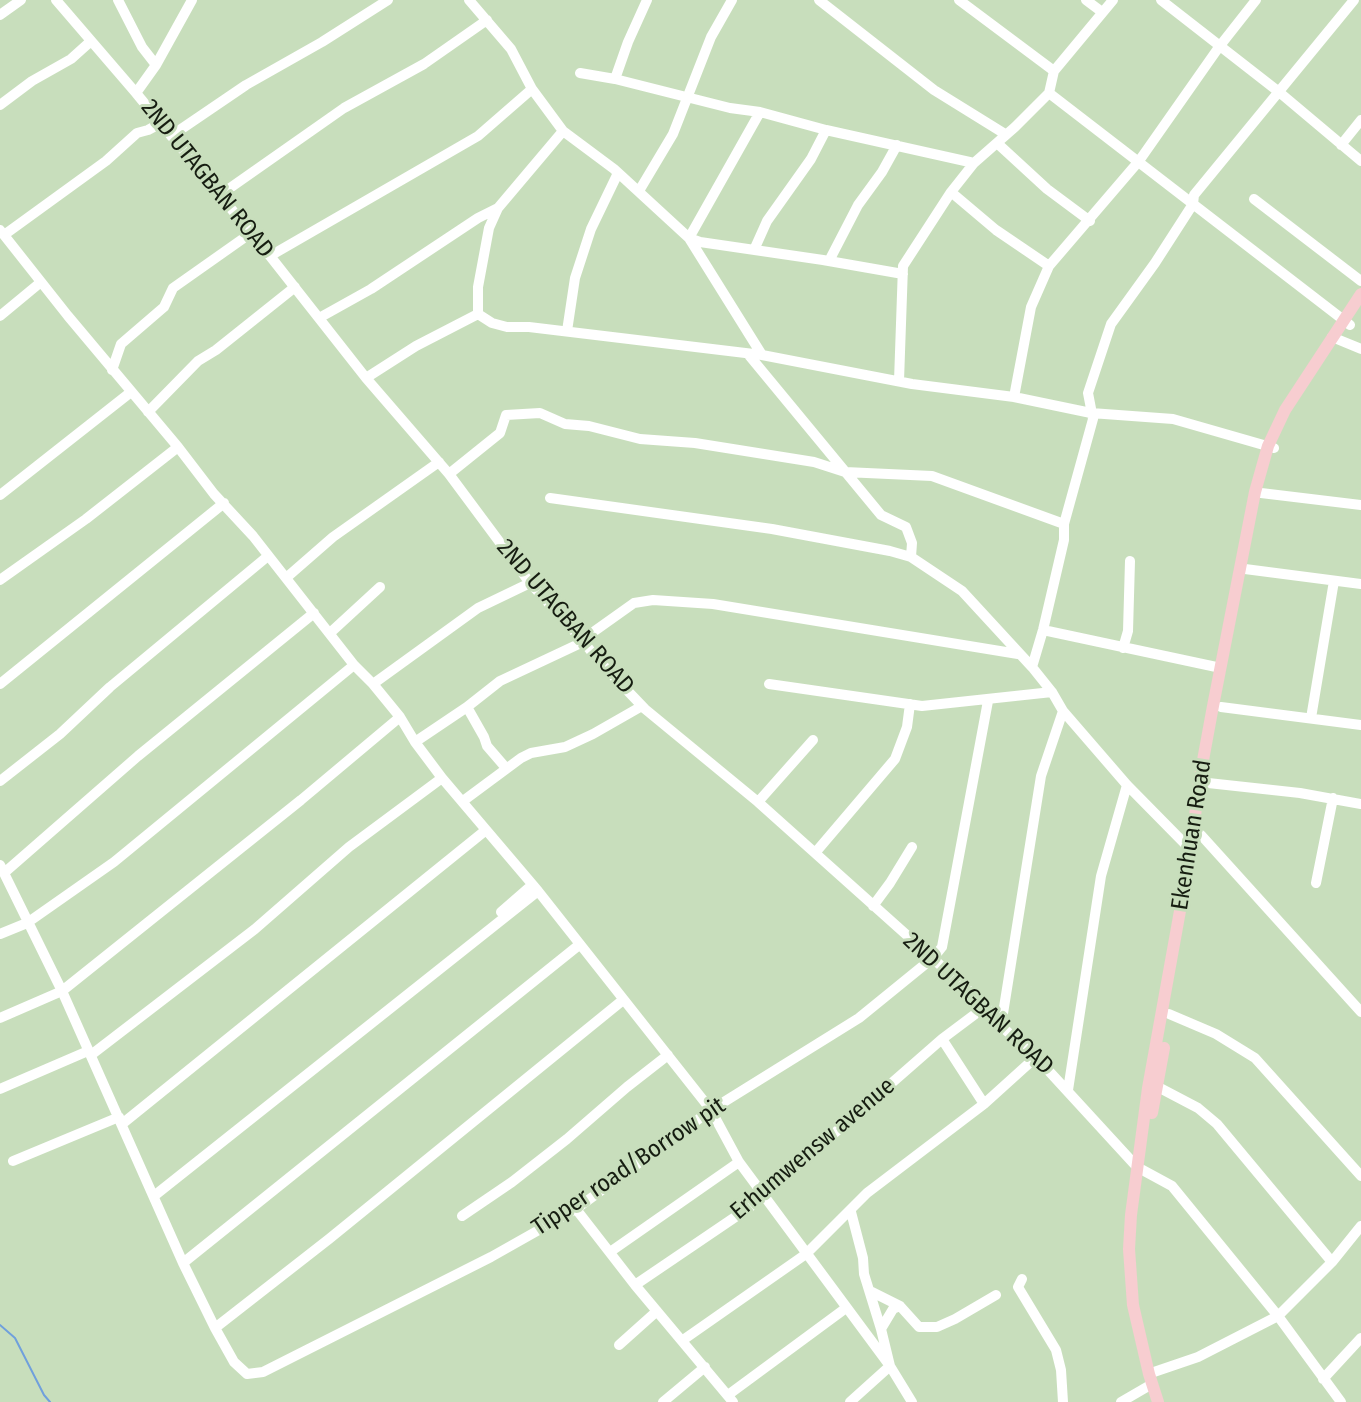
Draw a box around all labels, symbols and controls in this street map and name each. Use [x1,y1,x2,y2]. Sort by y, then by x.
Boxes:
street label: 2ND UTAGBAN ROAD [134,94,280,264]
street label: 2ND UTAGBAN ROAD [490,534,640,700]
street label: Ekenhuan Road [1166,758,1218,912]
street label: 2ND UTAGBAN ROAD [897,927,1059,1081]
street label: Erhumwensw avenue [725,1072,901,1226]
street label: Tipper road/Borrow pit [527,1092,731,1242]

